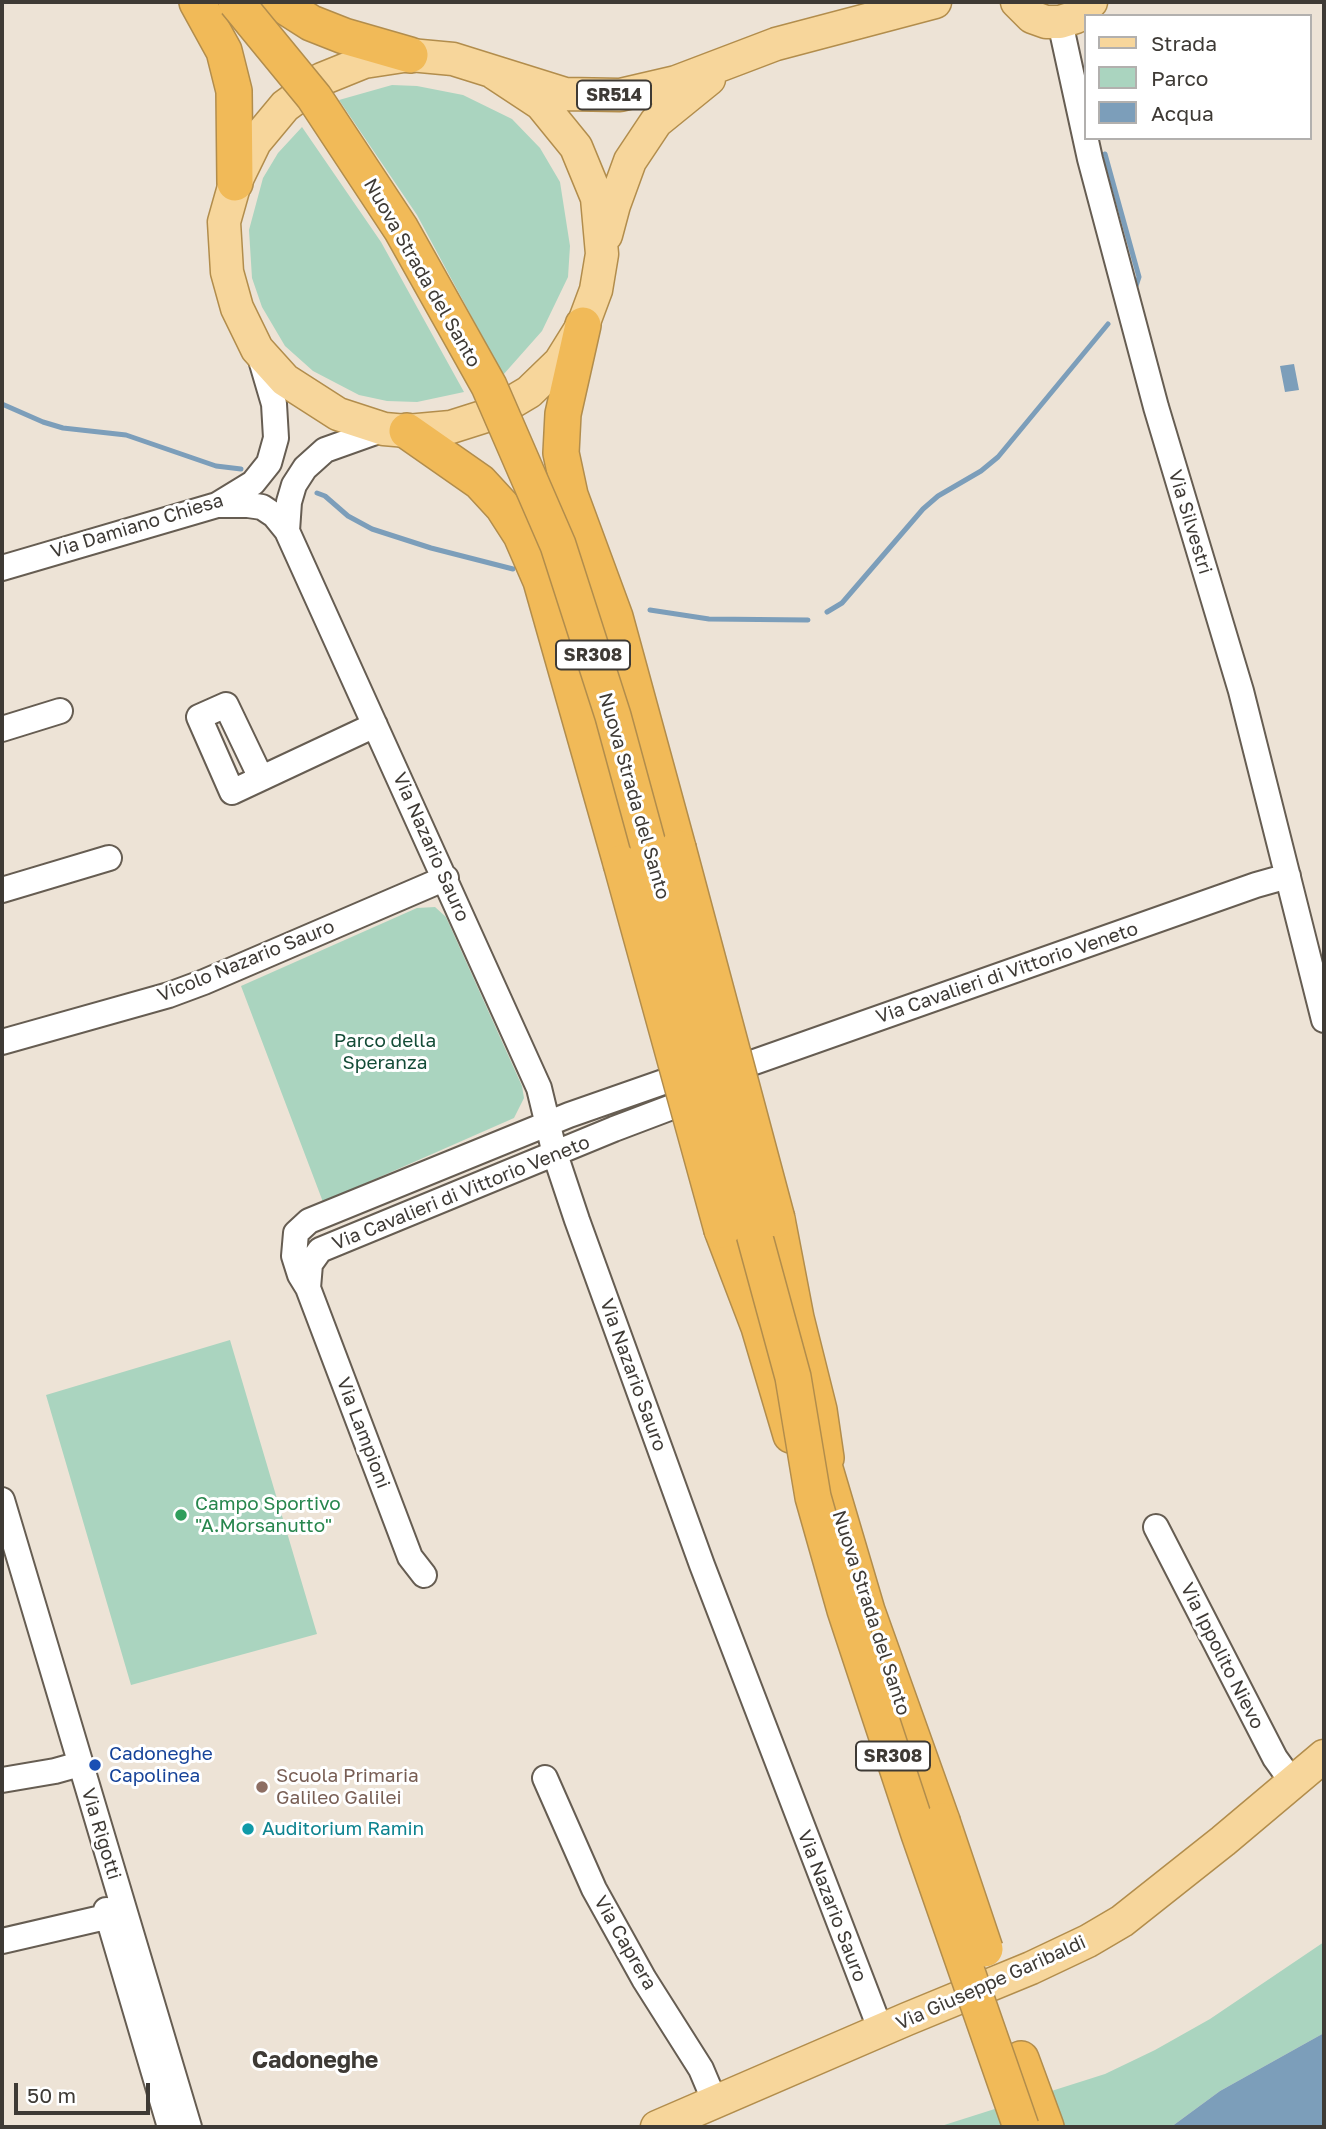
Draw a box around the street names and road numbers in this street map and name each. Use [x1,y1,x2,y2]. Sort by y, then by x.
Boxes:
road number: SR514 [577,80,651,110]
street label: Nuova Strada del Santo [359,175,485,371]
street label: Via Silvestri [1163,467,1217,577]
street label: Via Damiano Chiesa [48,489,226,563]
road number: SR308 [556,640,630,670]
street label: Nuova Strada del Santo [594,690,674,902]
street label: Via Nazario Sauro [388,769,474,925]
street label: Vicolo Nazario Sauro [154,915,338,1007]
street label: Via Cavalieri di Vittorio Veneto [873,917,1141,1029]
street label: Via Cavalieri di Vittorio Veneto [329,1131,593,1255]
street label: Via Nazario Sauro [595,1296,671,1454]
street label: Via Lampioni [331,1374,395,1492]
street label: Nuova Strada del Santo [827,1508,915,1718]
street label: Via Ippolito Nievo [1175,1579,1269,1733]
road number: SR308 [856,1742,930,1770]
street label: Via Rigotti [76,1785,126,1883]
street label: Via Nazario Sauro [793,1827,871,1985]
street label: Via Caprera [589,1892,661,1994]
street label: Via Giuseppe Garibaldi [893,1931,1089,2035]

